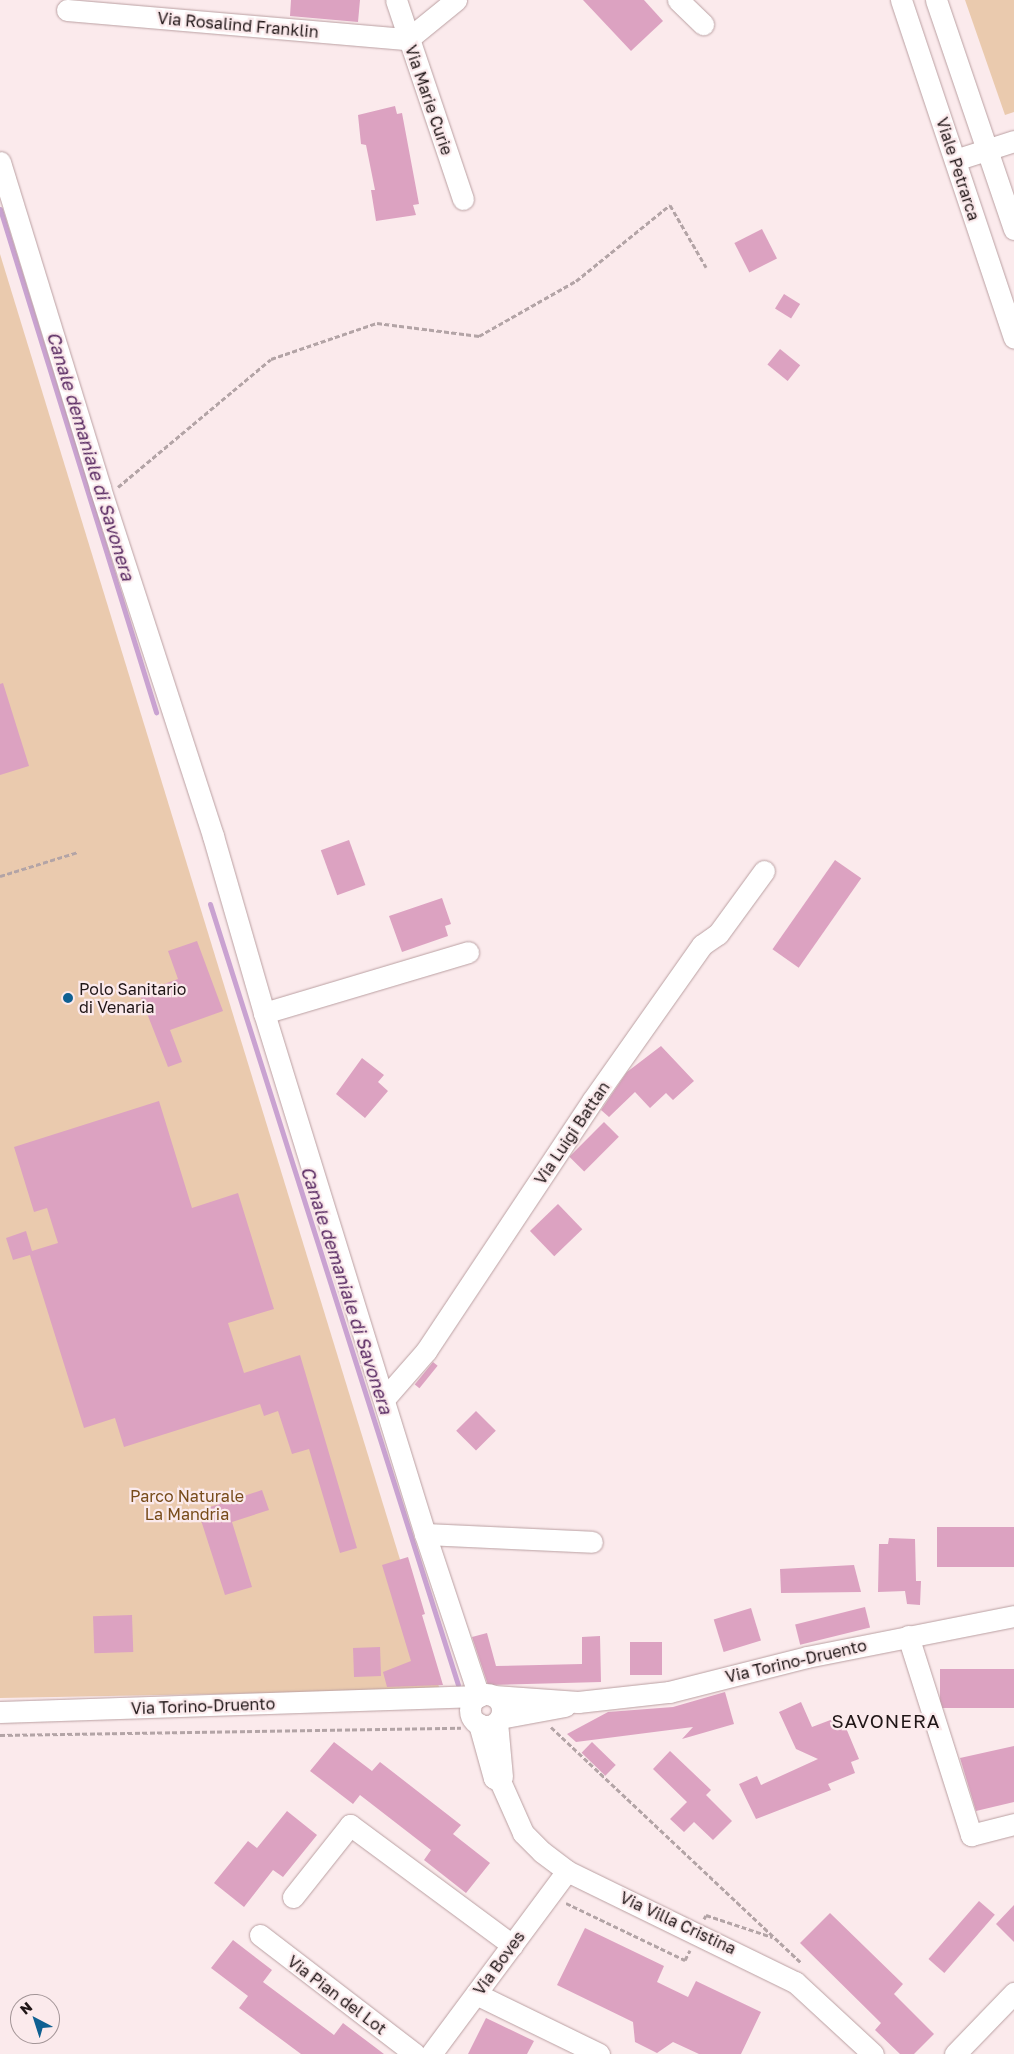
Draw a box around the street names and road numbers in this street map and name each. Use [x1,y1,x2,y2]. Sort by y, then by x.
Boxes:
street label: Via Rosalind Franklin [157,8,319,42]
street label: Via Marie Curie [401,42,457,158]
street label: Viale Petrarca [932,115,984,223]
street label: Via Luigi Battan [530,1078,614,1188]
street label: Via Torino-Druento [724,1635,868,1687]
street label: Via Torino-Druento [131,1694,275,1718]
street label: Via Villa Cristina [617,1888,739,1958]
street label: Via Boves [469,1927,529,1999]
street label: Via Pian del Lot [284,1952,390,2038]

